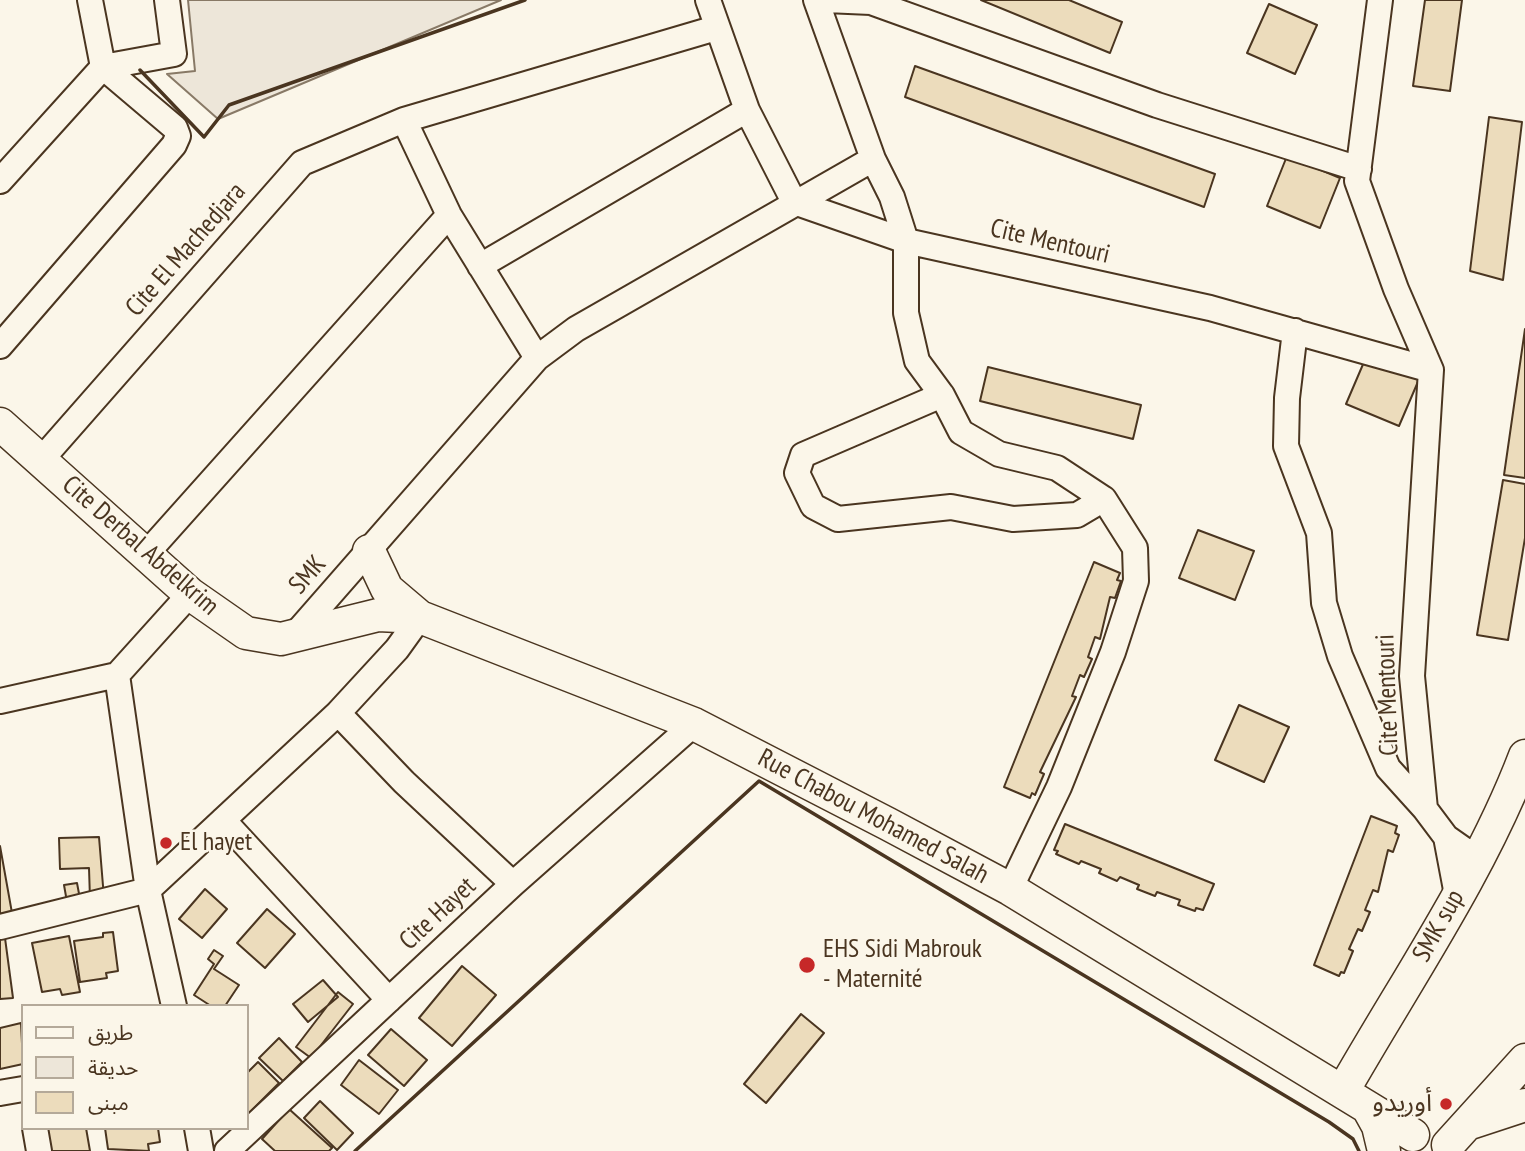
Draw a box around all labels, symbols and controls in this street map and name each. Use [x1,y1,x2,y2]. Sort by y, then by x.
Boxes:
street label: Cite El Machedjara [120,177,252,323]
street label: Cite Mentouri [987,213,1113,271]
street label: Cite Derbal Abdelkrim [55,470,225,622]
street label: SMK [283,549,333,601]
street label: Cite Mentouri [1370,634,1406,756]
street label: Rue Chabou Mohamed Salah [752,743,994,891]
place label: El hayet [180,827,252,859]
marker: El hayet [158,835,174,851]
street label: Cite Hayet [393,871,483,957]
street label: SMK sup [1407,885,1471,967]
place label: EHS Sidi Mabrouk - Maternité [823,934,982,996]
marker: EHS Sidi Mabrouk - Maternité [797,955,817,975]
legend [21,1004,248,1130]
text: طريق [88,1019,133,1046]
text: حديقة [88,1054,138,1081]
place label: أوريدو [1372,1088,1432,1120]
text: مبنى [88,1089,129,1116]
marker: أوريدو [1438,1096,1454,1112]

